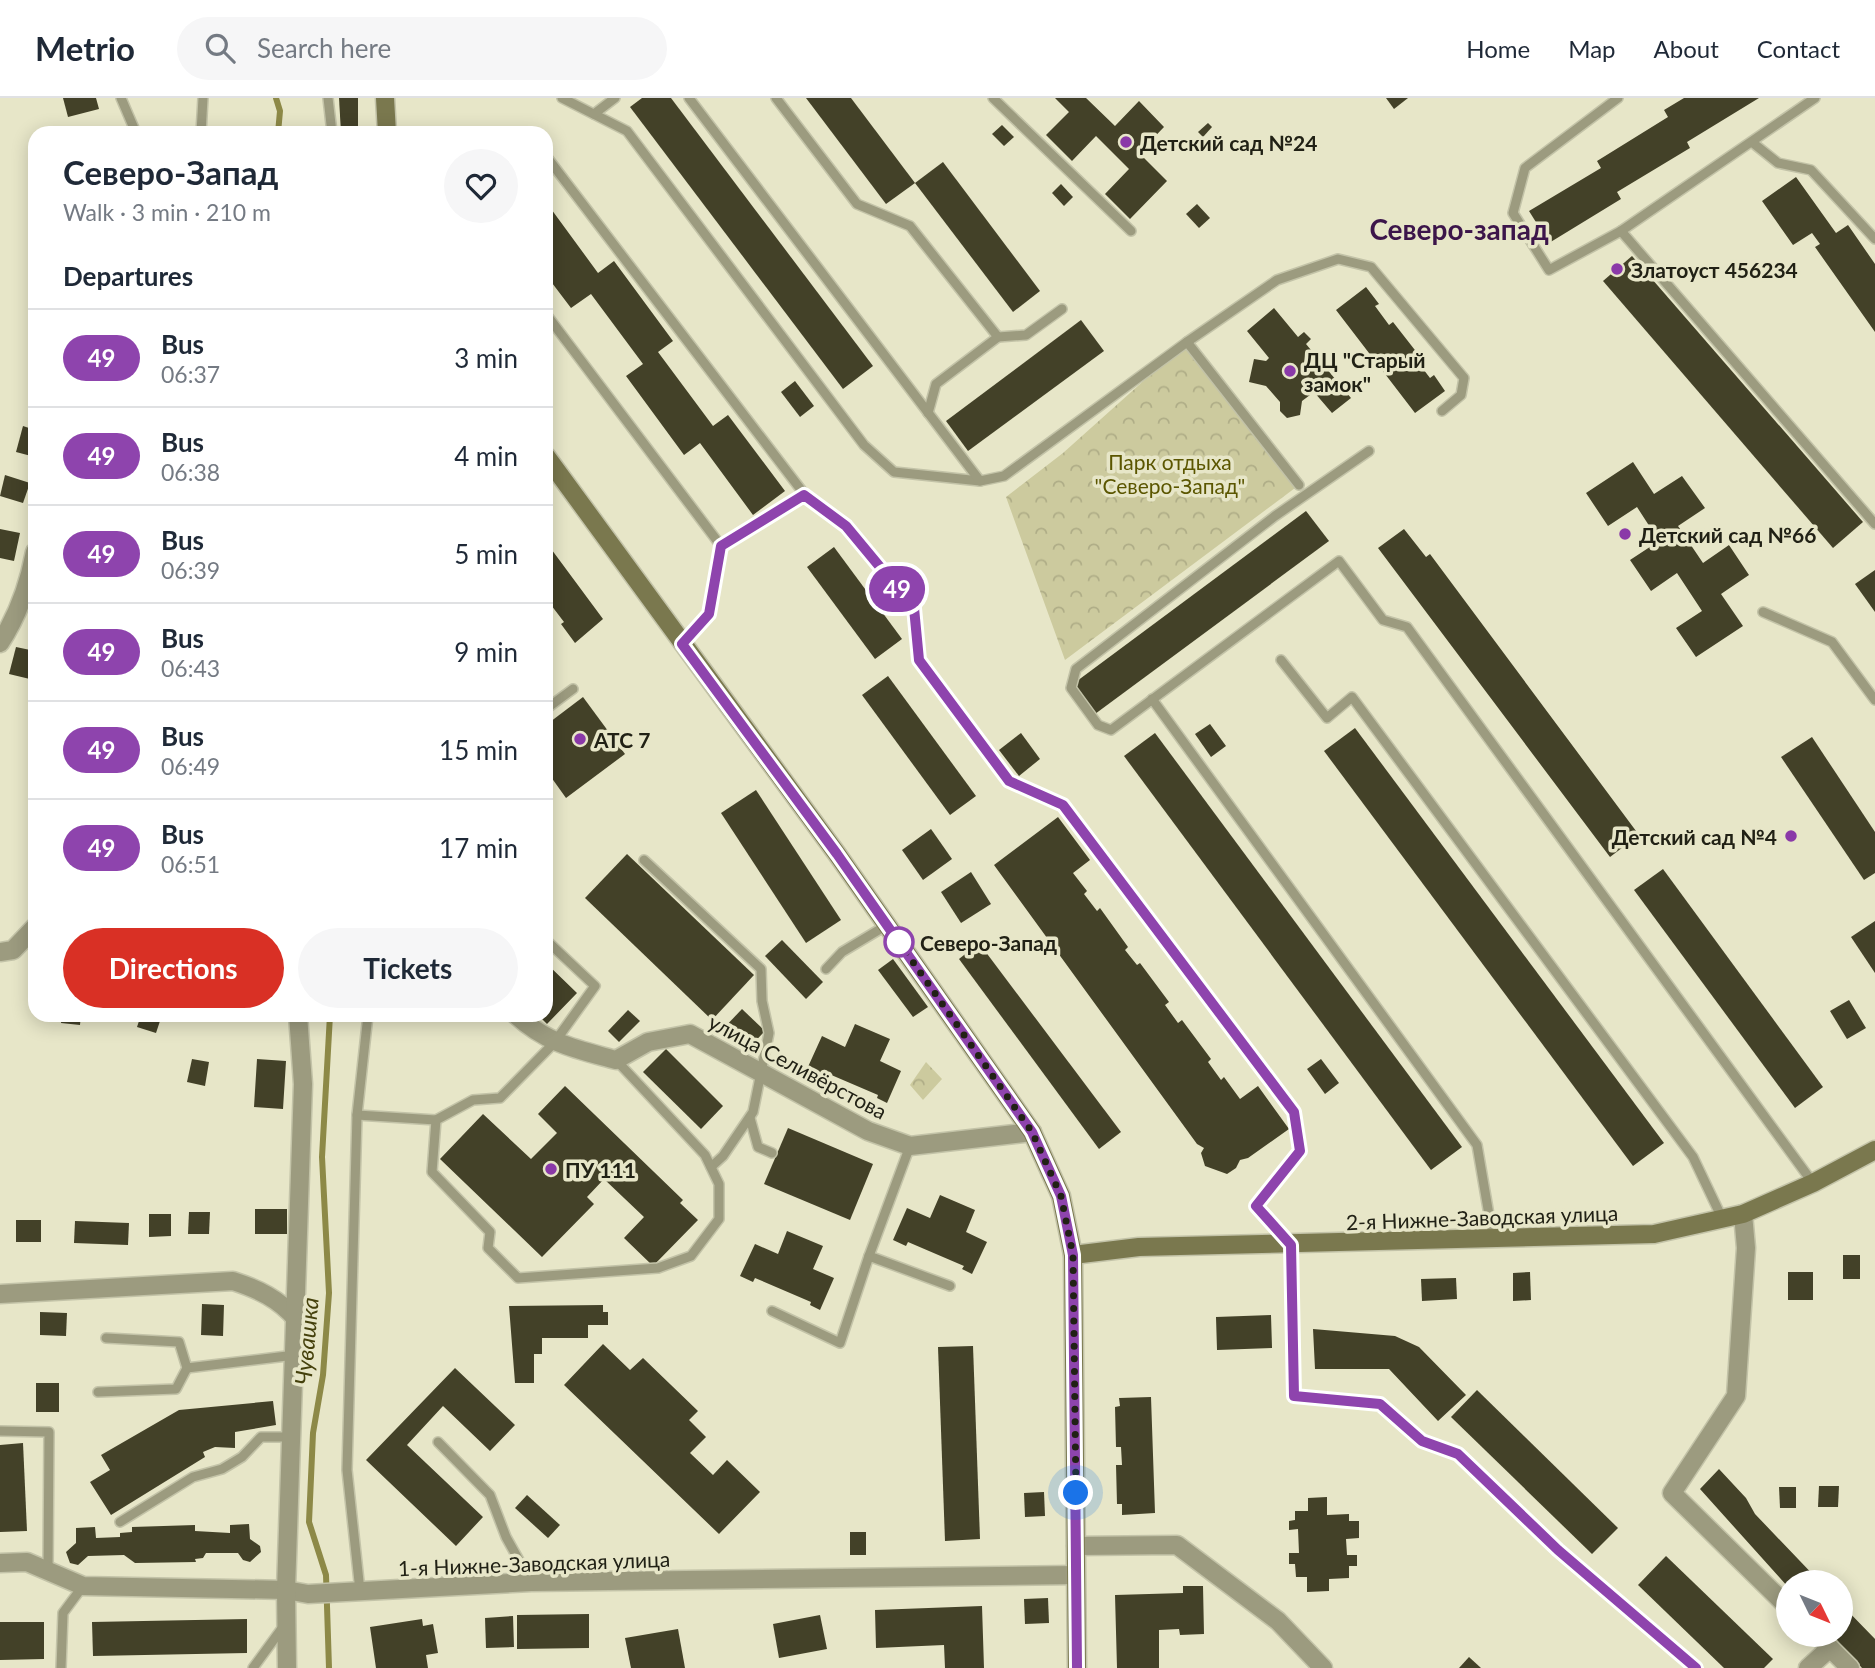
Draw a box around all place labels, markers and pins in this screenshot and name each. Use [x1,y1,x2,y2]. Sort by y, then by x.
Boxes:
place label: Детский сад №24 [1140,130,1317,155]
marker: Детский сад №24 [1118,134,1134,150]
place label: Златоуст 456234 [1631,257,1798,282]
marker: Златоуст 456234 [1609,261,1625,277]
place label: ДЦ "Старый замок" [1304,347,1426,396]
marker: ДЦ "Старый замок" [1282,363,1298,379]
place label: Детский сад №66 [1639,522,1816,547]
marker: Детский сад №66 [1617,526,1633,542]
place label: АТС 7 [593,727,650,752]
marker: АТС 7 [572,731,588,747]
place label: Детский сад №4 [1612,824,1777,849]
marker: Детский сад №4 [1783,828,1799,844]
marker: Северо-Запад [884,927,914,957]
place label: Северо-Запад [920,930,1057,955]
place label: ПУ 111 [565,1157,636,1182]
marker: ПУ 111 [543,1161,559,1177]

